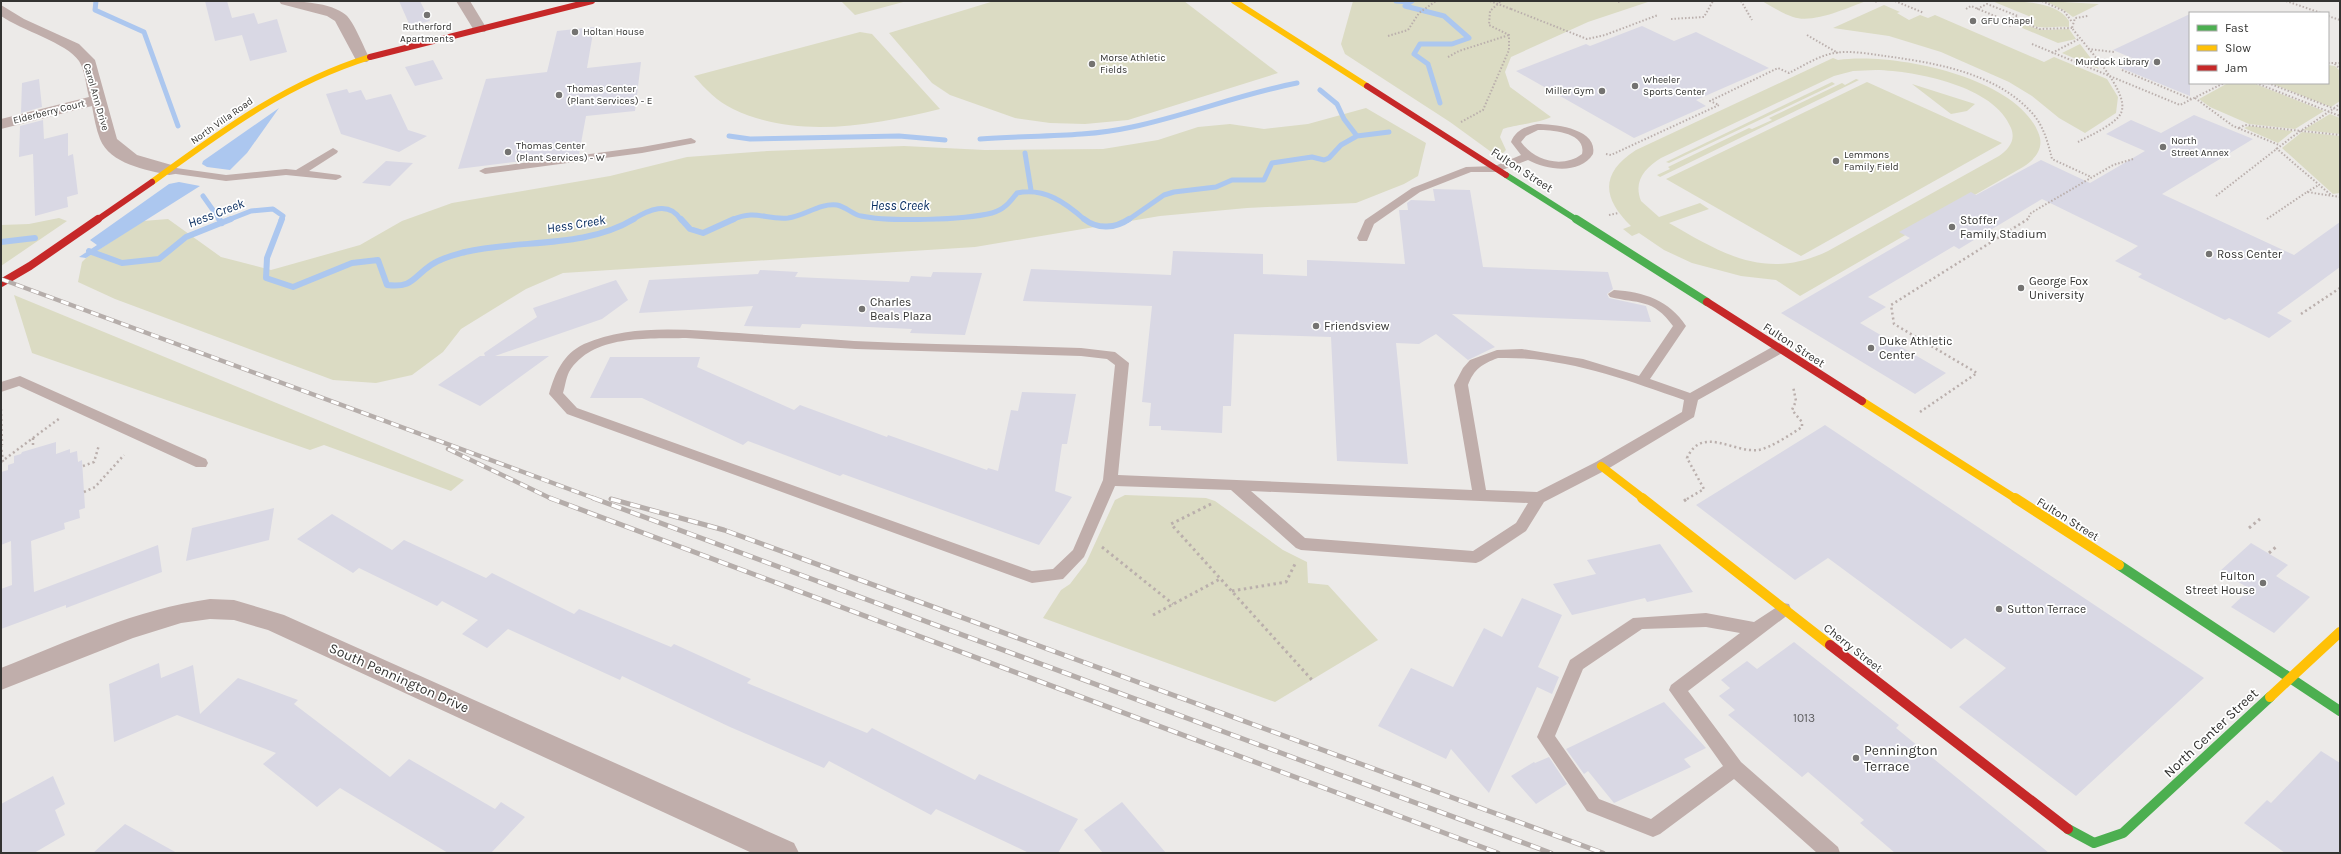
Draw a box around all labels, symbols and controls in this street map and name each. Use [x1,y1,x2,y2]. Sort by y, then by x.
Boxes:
marker: Rutherford Apartments [422,10,432,20]
legend [2189,12,2329,84]
place label: GFU Chapel [1981,15,2033,27]
marker: GFU Chapel [1968,16,1978,26]
place label: Rutherford Apartments [400,21,454,45]
text: Fast [2225,21,2249,35]
place label: Holtan House [583,26,644,38]
marker: Holtan House [570,27,580,37]
text: Slow [2225,41,2251,55]
place label: Morse Athletic Fields [1100,52,1166,76]
place label: Murdock Library [2075,56,2149,68]
marker: Murdock Library [2152,57,2162,67]
marker: Morse Athletic Fields [1087,59,1097,69]
text: Jam [2225,61,2248,75]
street label: Carol Ann Drive [81,62,111,132]
place label: Wheeler Sports Center [1643,74,1706,98]
marker: Wheeler Sports Center [1630,81,1640,91]
place label: Thomas Center (Plant Services) - E [567,83,652,107]
place label: Miller Gym [1545,85,1594,97]
marker: Miller Gym [1597,86,1607,96]
marker: Thomas Center (Plant Services) - E [554,90,564,100]
street label: North Villa Road [189,95,255,147]
street label: Elderberry Court [12,97,86,127]
place label: North Street Annex [2171,135,2229,159]
place label: Thomas Center (Plant Services) - W [516,140,605,164]
marker: North Street Annex [2158,142,2168,152]
street label: Fulton Street [1489,145,1556,195]
marker: Thomas Center (Plant Services) - W [503,147,513,157]
place label: Lemmons Family Field [1844,149,1899,173]
marker: Lemmons Family Field [1831,156,1841,166]
water label: Hess Creek [186,195,247,231]
water label: Hess Creek [870,198,930,213]
water label: Hess Creek [546,212,607,236]
place label: Stoffer Family Stadium [1960,213,2047,241]
marker: Stoffer Family Stadium [1947,222,1957,232]
place label: Ross Center [2217,247,2283,261]
marker: Ross Center [2204,249,2214,259]
place label: George Fox University [2029,274,2088,302]
marker: George Fox University [2016,283,2026,293]
place label: Charles Beals Plaza [870,295,932,323]
marker: Charles Beals Plaza [857,304,867,314]
place label: Friendsview [1324,319,1390,333]
street label: Fulton Street [1761,320,1828,370]
marker: Friendsview [1311,321,1321,331]
place label: Duke Athletic Center [1879,334,1952,362]
marker: Duke Athletic Center [1866,343,1876,353]
street label: Fulton Street [2034,494,2102,544]
place label: Fulton Street House [2185,569,2255,597]
marker: Fulton Street House [2258,578,2268,588]
place label: Sutton Terrace [2007,602,2086,616]
marker: Sutton Terrace [1994,604,2004,614]
street label: Cherry Street [1821,621,1886,676]
street label: South Pennington Drive [326,639,472,717]
street label: North Center Street [2160,685,2262,781]
house number: 1013 [1793,711,1815,725]
place label: Pennington Terrace [1864,742,1938,775]
marker: Pennington Terrace [1851,753,1861,763]

